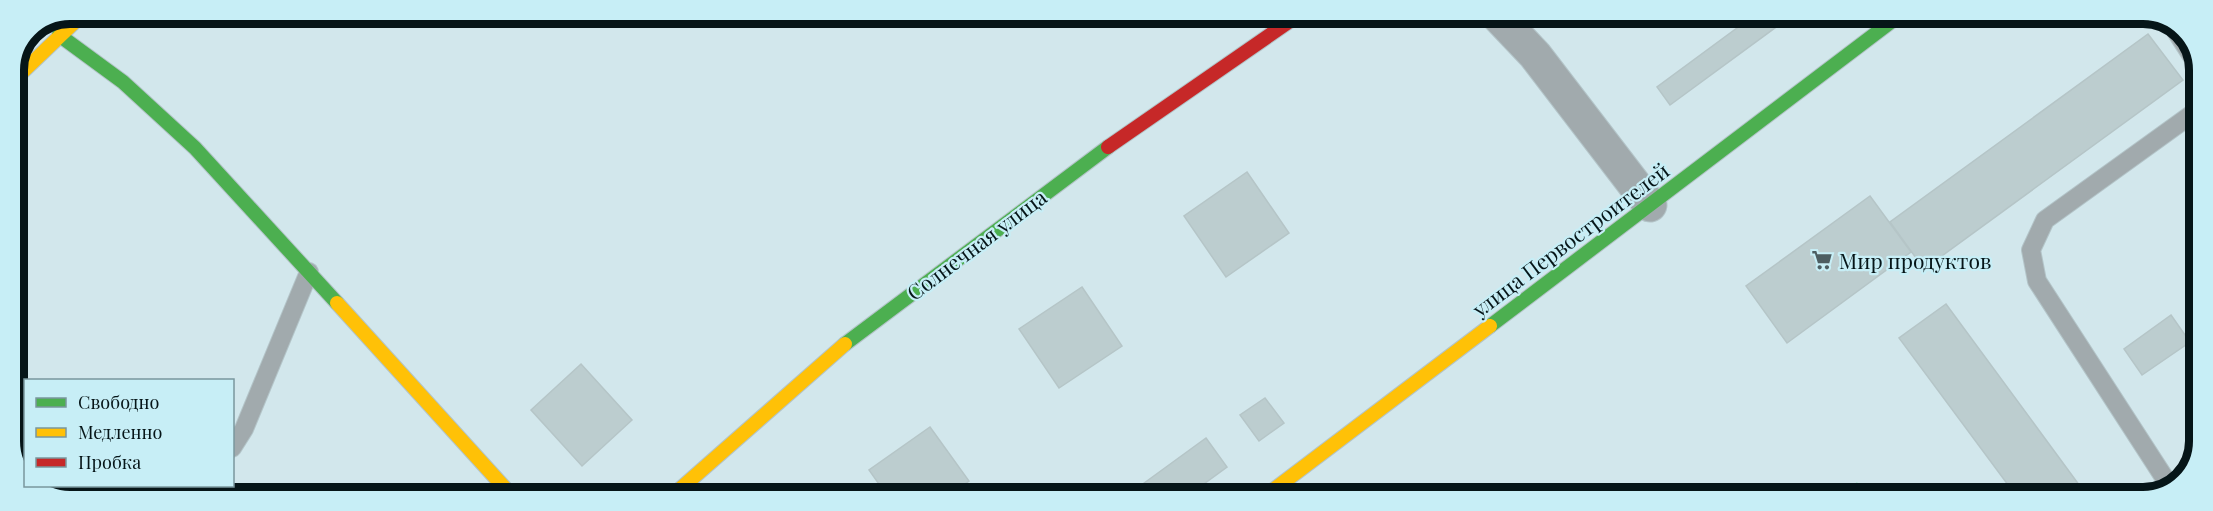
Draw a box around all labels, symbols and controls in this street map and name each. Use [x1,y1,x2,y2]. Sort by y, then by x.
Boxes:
street label: улица Первостроителей [1465,156,1674,323]
street label: Солнечная улица [900,182,1052,306]
place label: Мир продуктов [1839,246,1991,274]
supermarket icon: Мир продуктов [1810,248,1834,272]
legend [24,379,234,487]
text: Свободно [78,390,159,414]
text: Медленно [78,420,163,444]
text: Пробка [78,450,141,474]

